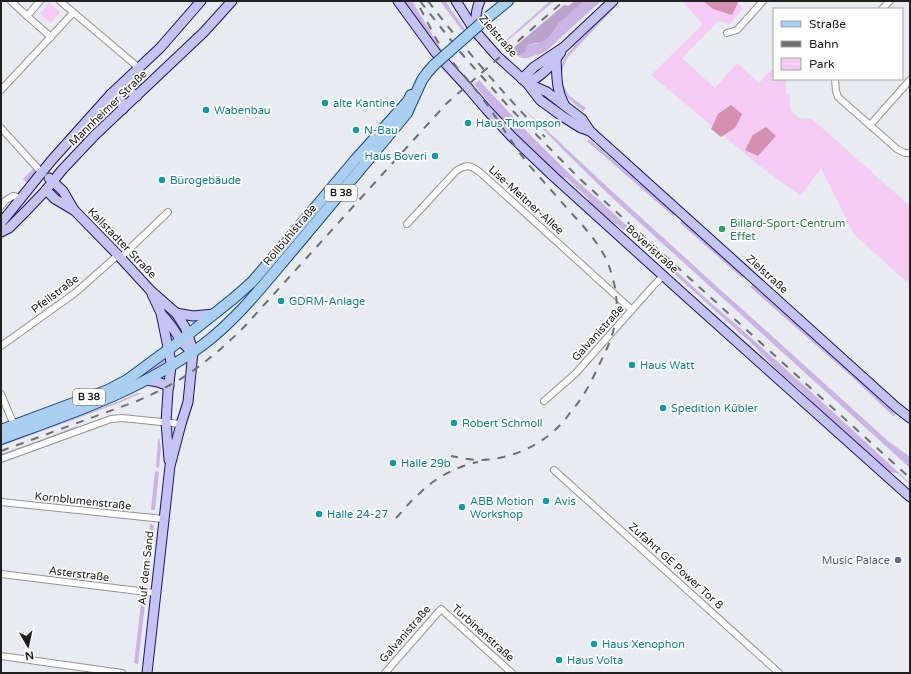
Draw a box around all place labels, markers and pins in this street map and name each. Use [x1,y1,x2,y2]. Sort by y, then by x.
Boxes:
place label: alte Kantine [333,97,395,110]
marker: alte Kantine [320,98,330,108]
place label: Wabenbau [214,104,271,117]
marker: Wabenbau [201,105,211,115]
place label: Haus Thompson [476,117,561,130]
marker: Haus Thompson [463,118,473,128]
place label: N-Bau [364,124,398,137]
marker: N-Bau [351,125,361,135]
place label: Haus Boveri [365,150,427,163]
marker: Haus Boveri [430,151,440,161]
place label: Bürogebäude [170,174,241,187]
marker: Bürogebäude [157,175,167,185]
place label: Billard-Sport-Centrum Effet [730,217,845,243]
marker: Billard-Sport-Centrum Effet [717,224,727,234]
place label: GDRM-Anlage [289,295,365,308]
marker: GDRM-Anlage [276,296,286,306]
place label: Haus Watt [640,359,694,372]
marker: Haus Watt [627,360,637,370]
place label: Spedition Kübler [671,402,759,415]
marker: Spedition Kübler [658,403,668,413]
place label: Robert Schmoll [462,417,543,430]
marker: Robert Schmoll [449,418,459,428]
place label: Halle 29b [401,457,451,470]
marker: Halle 29b [388,458,398,468]
place label: ABB Motion Workshop [470,495,534,521]
place label: Avis [554,495,576,508]
marker: Avis [541,496,551,506]
marker: ABB Motion Workshop [457,502,467,512]
place label: Halle 24-27 [327,508,388,521]
marker: Halle 24-27 [314,509,324,519]
place label: Music Palace [822,554,890,567]
marker: Music Palace [893,555,903,565]
place label: Haus Xenophon [602,638,685,651]
marker: Haus Xenophon [589,639,599,649]
place label: Haus Volta [567,654,623,667]
marker: Haus Volta [554,655,564,665]

